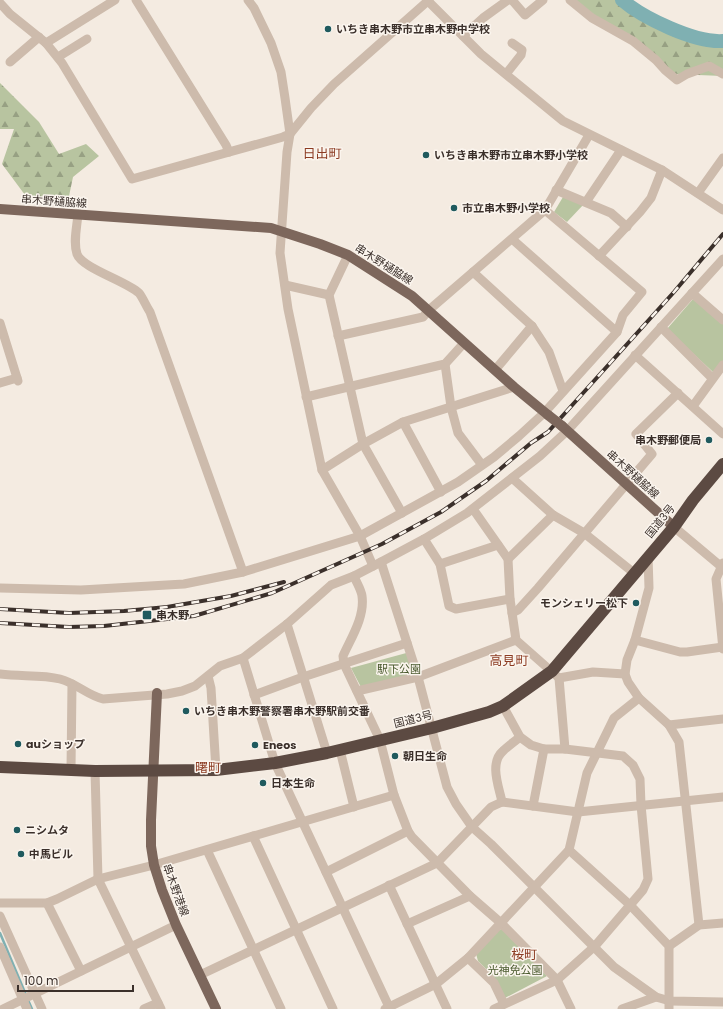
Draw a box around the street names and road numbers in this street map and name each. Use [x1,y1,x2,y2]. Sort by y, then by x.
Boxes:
street label: 串木野樋脇線 [21,191,87,211]
street label: 串木野樋脇線 [352,240,416,288]
street label: 串木野樋脇線 [603,446,663,502]
street label: 国道3号 [641,501,679,541]
street label: 国道3号 [392,706,434,732]
street label: 串木野港線 [159,861,193,919]

